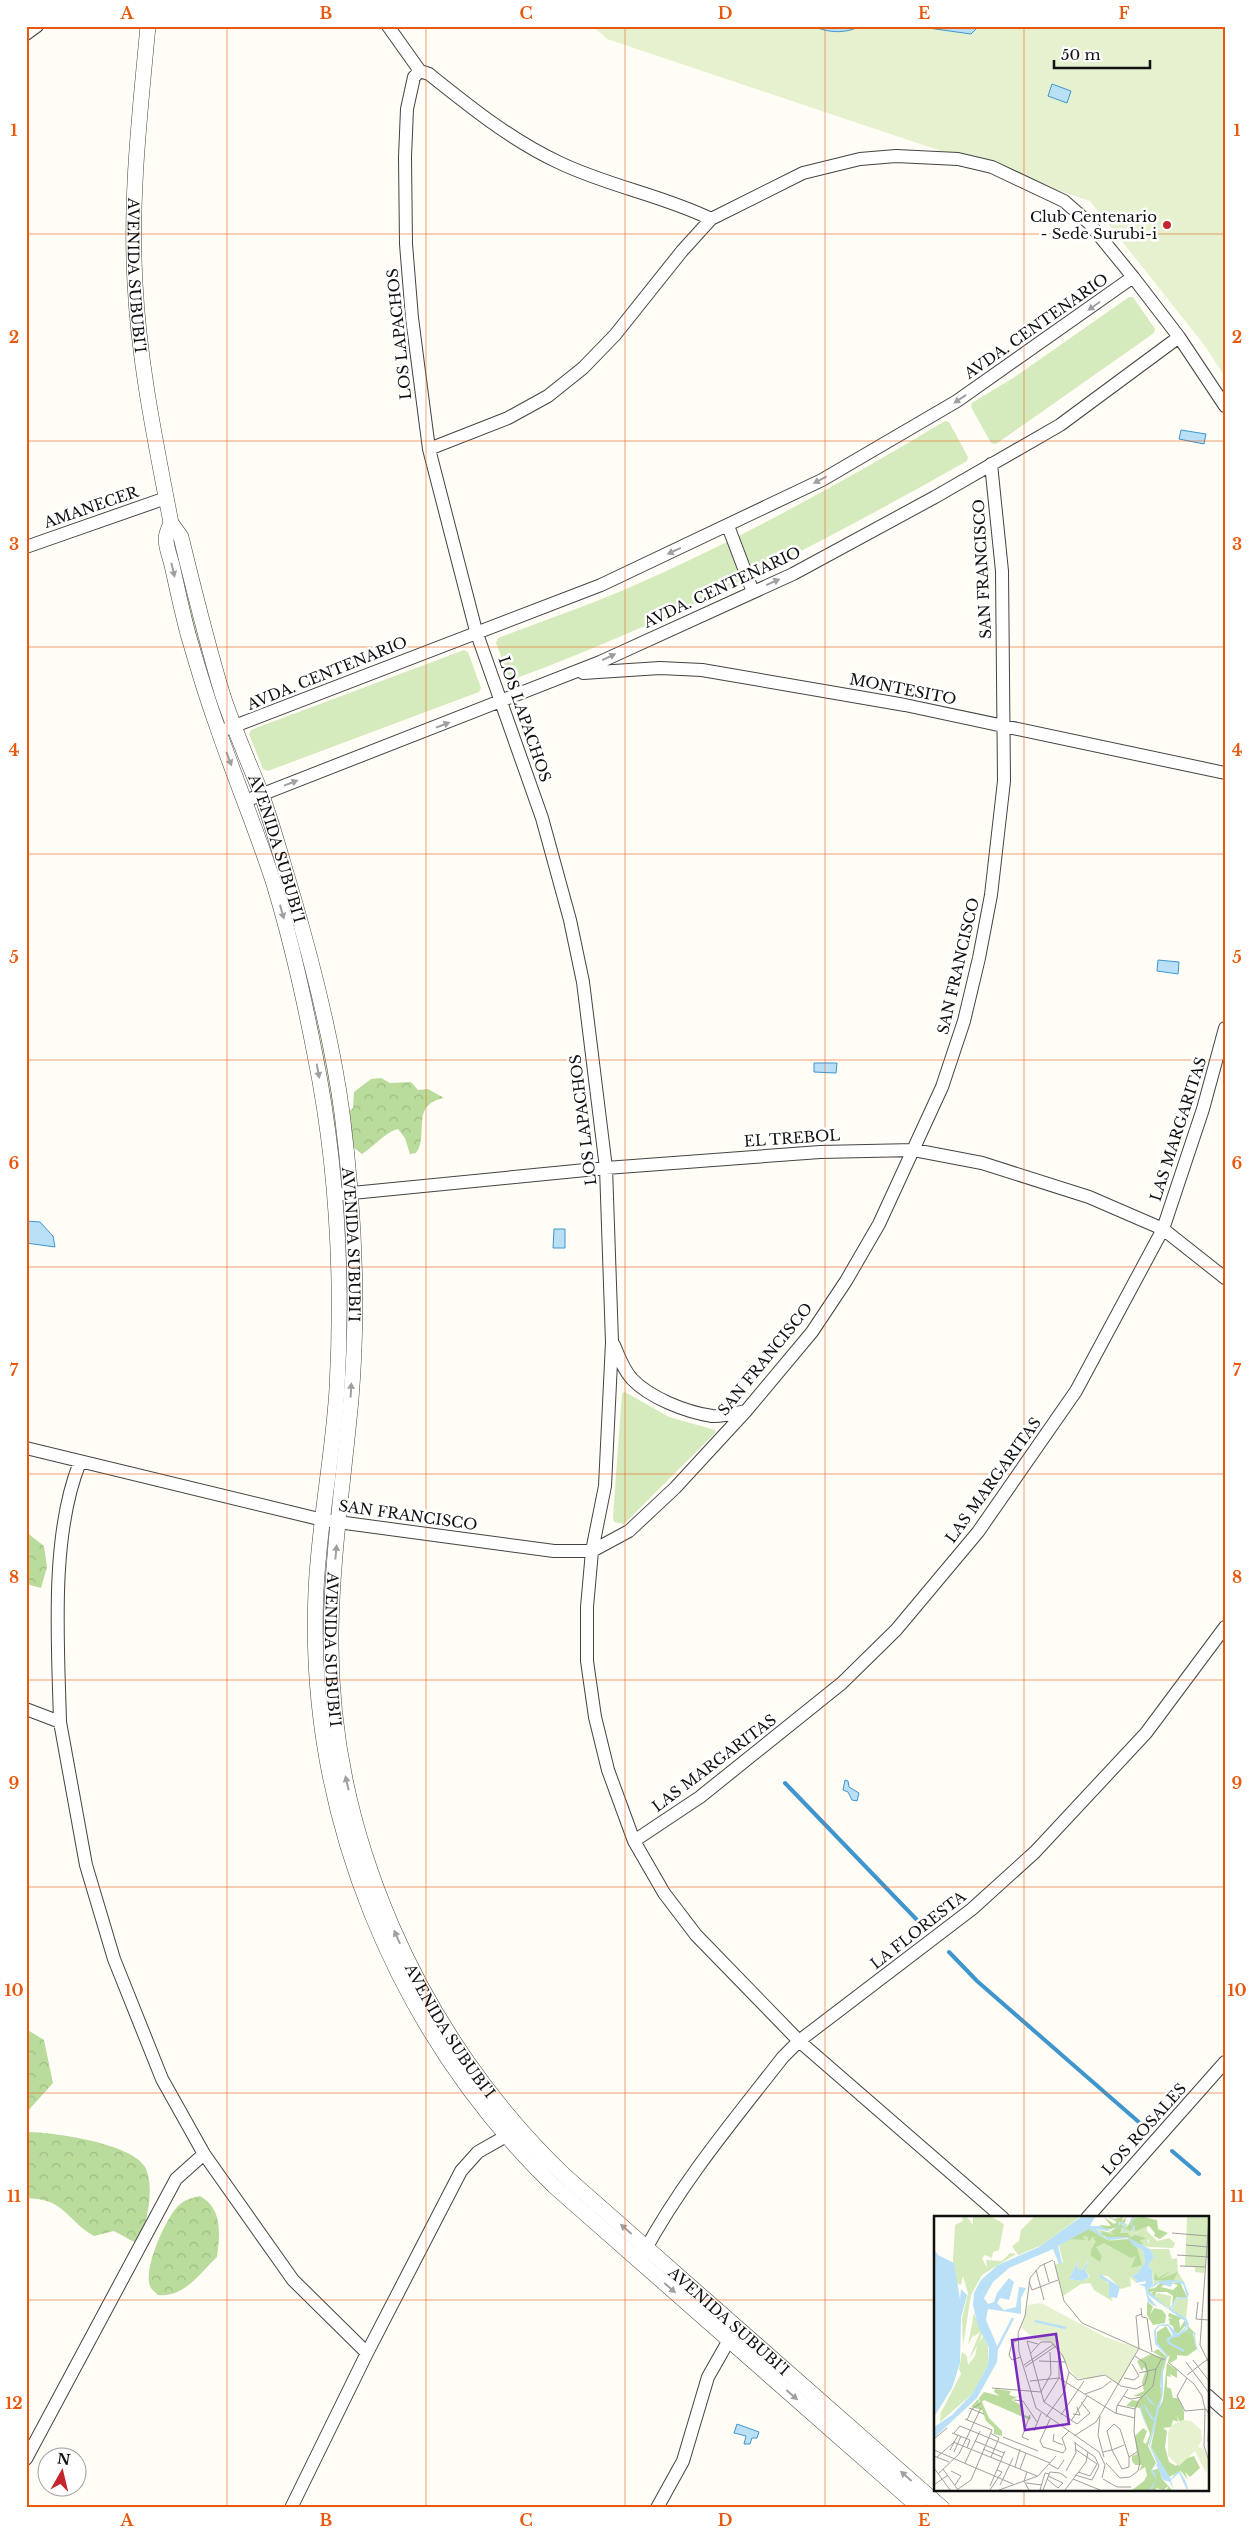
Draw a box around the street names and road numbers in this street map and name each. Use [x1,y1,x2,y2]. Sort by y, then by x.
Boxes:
street label: AVENIDA SUBUBI'I [124,197,151,354]
street label: LOS LAPACHOS [383,267,415,401]
street label: AVDA. CENTENARIO [960,269,1112,383]
street label: AMANECER [40,482,142,532]
street label: SAN FRANCISCO [969,499,995,639]
street label: AVDA. CENTENARIO [639,542,804,632]
street label: AVDA. CENTENARIO [243,632,410,714]
street label: LOS LAPACHOS [495,654,555,784]
street label: MONTESITO [848,669,958,709]
street label: AVENIDA SUBUBI'I [244,770,310,925]
street label: SAN FRANCISCO [933,896,983,1036]
street label: LOS LAPACHOS [566,1053,600,1187]
street label: LAS MARGARITAS [1146,1054,1210,1204]
street label: EL TREBOL [743,1125,841,1151]
street label: AVENIDA SUBUBI'I [339,1165,364,1322]
street label: SAN FRANCISCO [714,1299,816,1419]
street label: LAS MARGARITAS [941,1413,1045,1547]
street label: SAN FRANCISCO [337,1496,479,1534]
street label: AVENIDA SUBUBI'I [321,1570,346,1728]
street label: LAS MARGARITAS [648,1710,780,1816]
street label: LA FLORESTA [867,1887,970,1973]
street label: AVENIDA SUBUBI'I [401,1959,500,2101]
street label: LOS ROSALES [1098,2079,1190,2179]
street label: AVENIDA SUBUBI'I [664,2262,794,2379]

